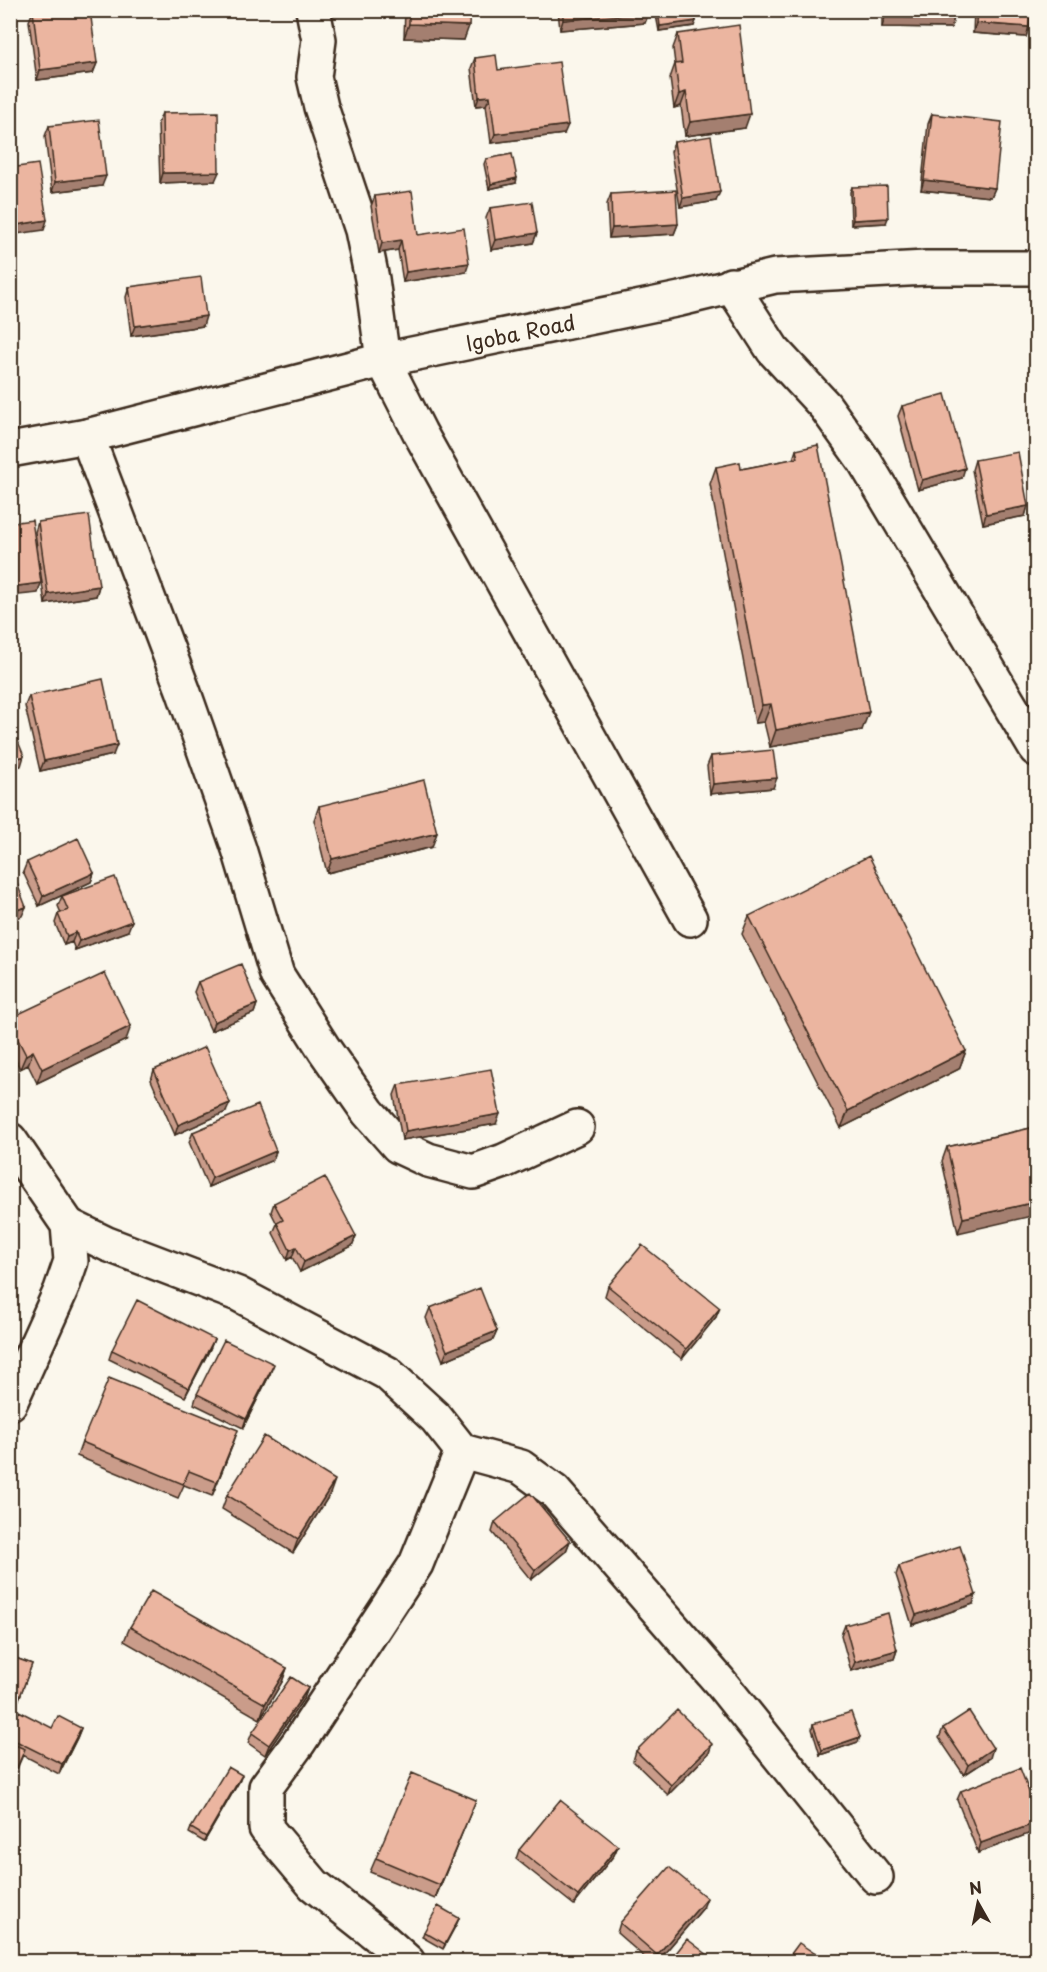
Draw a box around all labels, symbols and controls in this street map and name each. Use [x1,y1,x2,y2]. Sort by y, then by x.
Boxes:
street label: Igoba Road [463,305,578,359]
north arrow [948,1873,1008,1933]
text: N [967,1874,984,1900]

